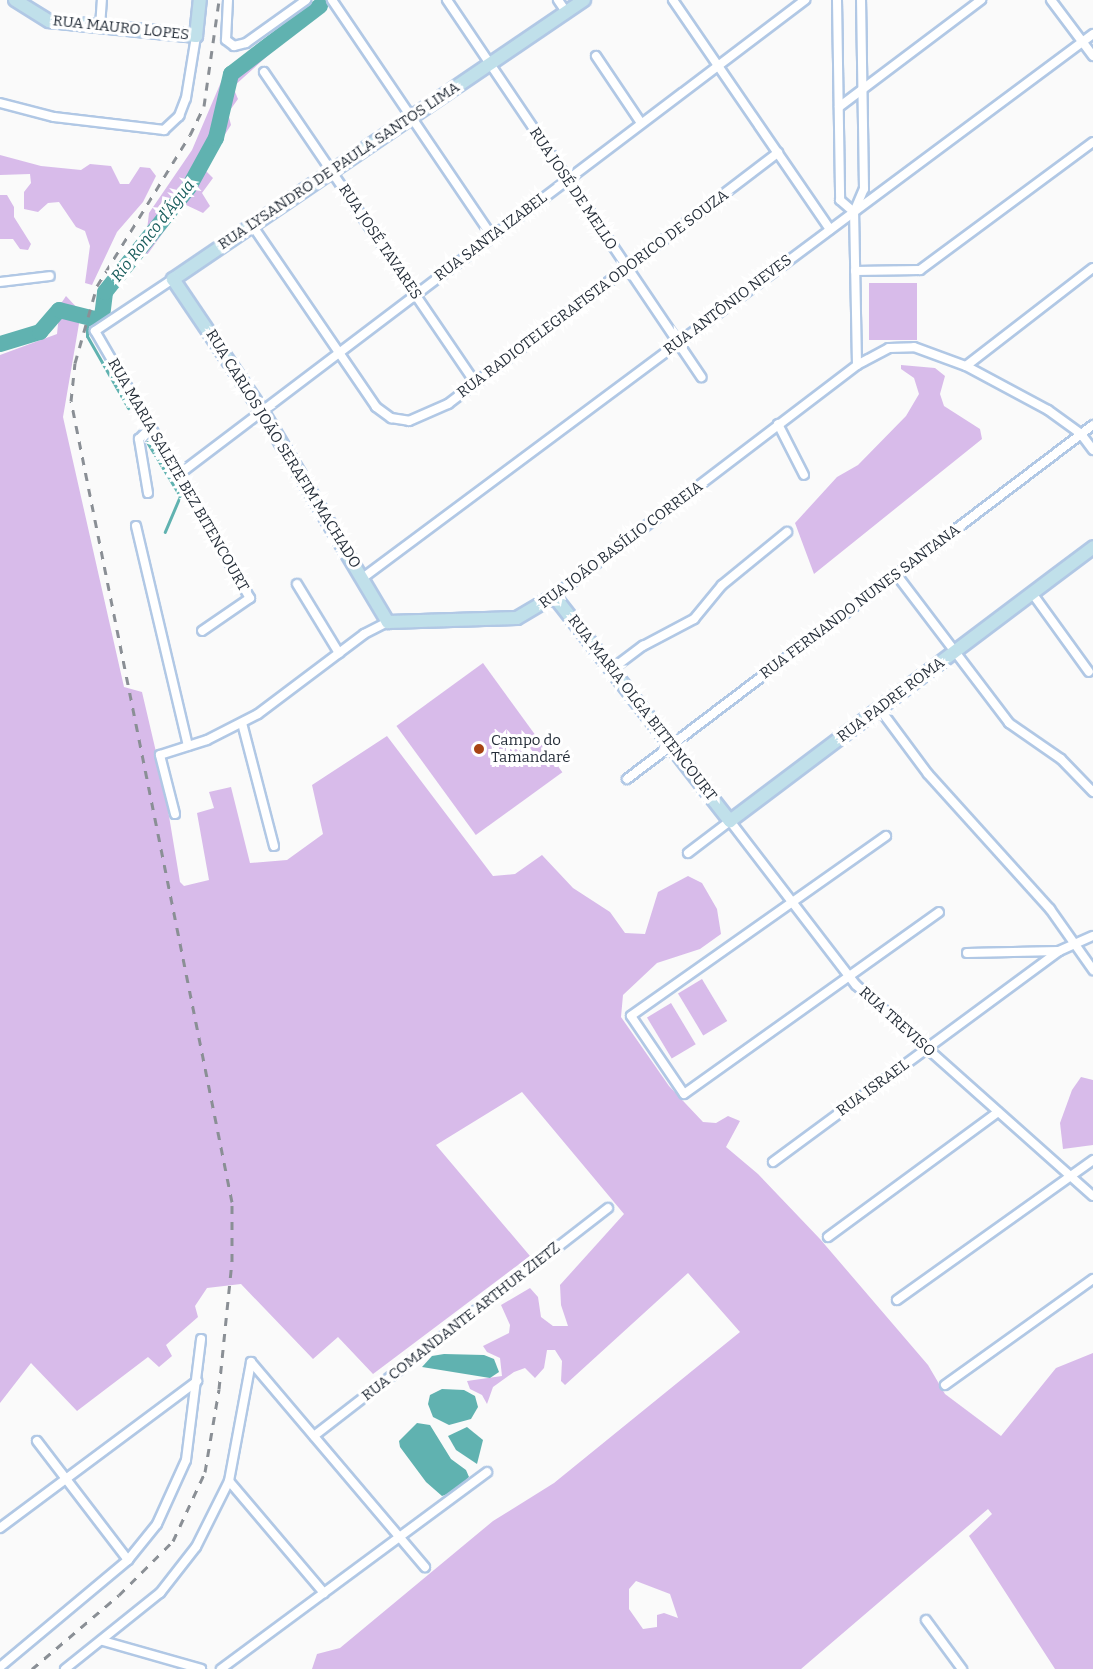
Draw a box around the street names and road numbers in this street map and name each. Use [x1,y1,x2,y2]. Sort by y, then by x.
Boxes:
street label: RUA MAURO LOPES [52,12,190,44]
street label: RUA LYSANDRO DE PAULA SANTOS LIMA [215,78,463,254]
street label: RUA JOSÉ DE MELLO [525,124,621,254]
street label: RUA JOSÉ TAVARES [335,181,425,303]
street label: RUA RADIOTELEGRAFISTA ODORICO DE SOUZA [454,186,732,402]
street label: RUA SANTA IZABEL [431,189,551,285]
street label: RUA ANTÔNIO NEVES [661,251,795,359]
street label: RUA CARLOS JOÃO SERAFIM MACHADO [202,326,364,572]
street label: RUA MARIA SALETE BEZ BITENCOURT [104,355,252,595]
street label: RUA JOÃO BASÍLIO CORREIA [536,478,706,612]
street label: RUA FERNANDO NUNES SANTANA [757,521,963,683]
street label: RUA MARIA OLGA BITTENCOURT [564,612,720,804]
street label: RUA PADRE ROMA [834,654,948,746]
street label: RUA TREVISO [855,983,939,1061]
street label: RUA ISRAEL [833,1056,913,1120]
street label: RUA COMANDANTE ARTHUR ZIETZ [358,1239,564,1405]

